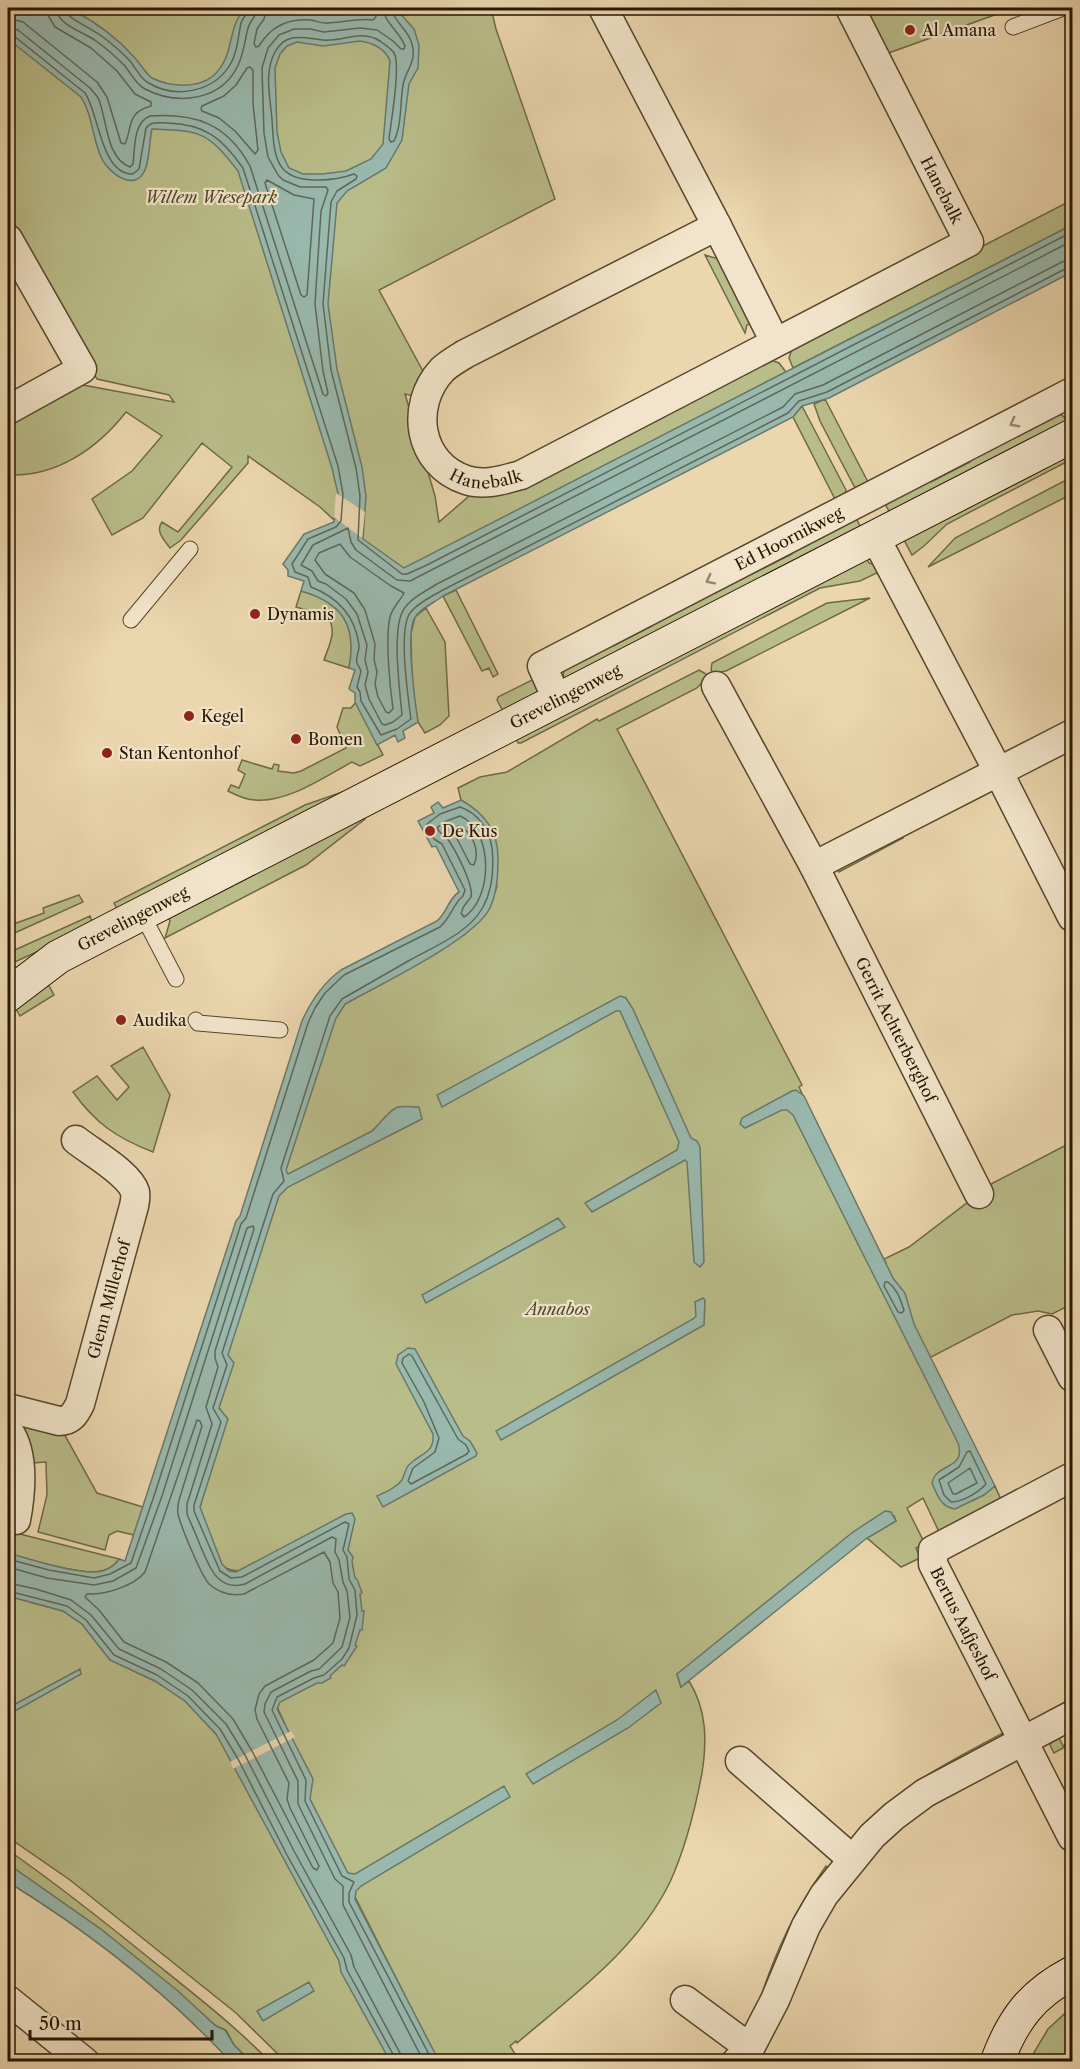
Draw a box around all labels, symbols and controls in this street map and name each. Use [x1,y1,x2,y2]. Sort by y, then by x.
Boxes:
place label: Al Amana [921,20,996,40]
marker: Al Amana [903,23,917,37]
street label: Hanebalk [916,153,968,228]
park label: Willem Wiesepark [145,187,278,207]
one-way arrow [1010,416,1020,427]
street label: Hanebalk [446,464,525,493]
street label: Ed Hoornikweg [731,502,847,575]
one-way arrow [706,573,717,584]
place label: Dynamis [267,604,334,624]
marker: Dynamis [248,607,262,621]
street label: Grevelingenweg [506,659,624,733]
place label: Kegel [201,706,244,726]
marker: Kegel [182,709,196,723]
place label: Bomen [308,729,363,749]
marker: Bomen [289,732,303,746]
place label: Stan Kentonhof [119,743,241,763]
marker: Stan Kentonhof [100,746,114,760]
place label: De Kus [442,821,497,841]
marker: De Kus [423,824,437,838]
street label: Grevelingenweg [74,881,192,955]
street label: Gerrit Achterberghof [851,953,942,1108]
place label: Audika [132,1010,187,1030]
marker: Audika [114,1013,128,1027]
street label: Glenn Millerhof [83,1235,135,1361]
park label: Annabos [523,1299,590,1319]
street label: Bertus Aafjeshof [926,1564,1002,1686]
scale bar [30,2003,212,2041]
text: 50 m [39,2013,82,2035]

